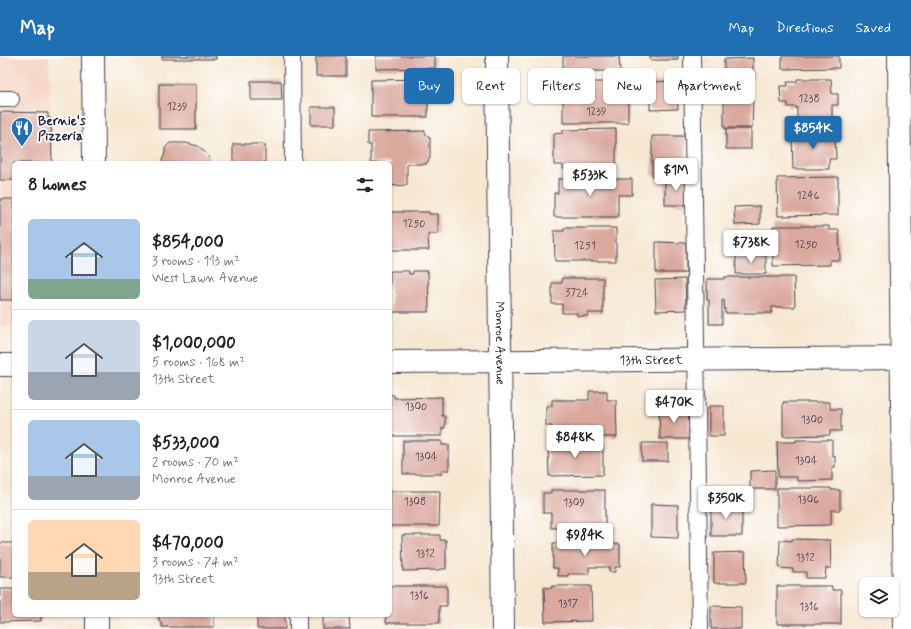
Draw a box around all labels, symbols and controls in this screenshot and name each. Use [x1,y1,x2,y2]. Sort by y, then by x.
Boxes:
text: Map [20,16,55,41]
text: Map [728,19,754,37]
text: Directions [776,19,834,37]
text: Saved [856,19,891,37]
chip: Buy [404,68,454,104]
chip: Rent [462,68,520,104]
chip: Filters [528,68,595,104]
chip: New [603,68,656,104]
chip: Apartment [664,68,755,104]
house number: 1238 [798,92,820,106]
house number: 1239 [167,100,187,114]
house number: 1239 [586,105,606,119]
place label: Bernie's Pizzeria [38,113,86,145]
restaurant icon: Bernie's Pizzeria [9,115,35,148]
pin: $854K [785,116,841,150]
text: $854K [794,120,832,137]
pin: $1M [657,158,695,192]
text: $1M [664,162,688,179]
pin: $533K [562,163,618,197]
text: $533K [572,167,608,184]
text: 8 homes [28,174,87,196]
icon: filters [354,174,376,196]
house number: 1246 [797,189,820,203]
house number: 1250 [403,217,426,231]
pin: $738K [723,230,779,264]
text: $854,000 [152,231,224,253]
text: $738K [732,234,770,251]
icon: home [60,235,108,283]
house number: 1250 [795,238,818,252]
house number: 1251 [574,239,596,253]
text: 3 rooms · 113 m² [152,253,240,270]
text: West Lawn Avenue [152,270,258,287]
house number: 3724 [565,286,589,300]
street label: Monroe Avenue [491,301,509,385]
text: $1,000,000 [152,332,236,354]
icon: home [60,336,108,384]
street label: 13th Street [619,351,683,369]
text: 5 rooms · 168 m² [152,354,245,371]
text: 13th Street [152,371,215,388]
pin: $470K [646,390,702,424]
text: $470K [655,394,693,411]
house number: 1300 [405,400,427,414]
house number: 1300 [801,413,823,427]
pin: $848K [547,425,603,459]
text: $848K [555,429,595,446]
text: $533,000 [152,432,219,454]
icon: home [60,436,108,484]
house number: 1304 [415,450,438,464]
text: 2 rooms · 70 m² [152,454,239,471]
house number: 1304 [795,454,818,468]
text: Monroe Avenue [152,471,236,488]
pin: $350K [698,486,754,520]
text: $350K [707,490,745,507]
house number: 1306 [797,493,819,507]
house number: 1308 [404,495,426,509]
house number: 1309 [563,496,585,510]
pin: $984K [557,523,613,557]
text: $984K [566,527,604,544]
text: $470,000 [152,532,224,554]
icon: home [60,536,108,584]
house number: 1312 [415,547,435,561]
house number: 1312 [795,551,815,565]
text: 3 rooms · 74 m² [152,554,239,571]
text: 13th Street [152,571,215,588]
map controls [859,577,899,617]
button: layers [859,577,899,617]
house number: 1316 [409,589,429,603]
house number: 1317 [558,597,579,611]
house number: 1316 [799,600,819,614]

